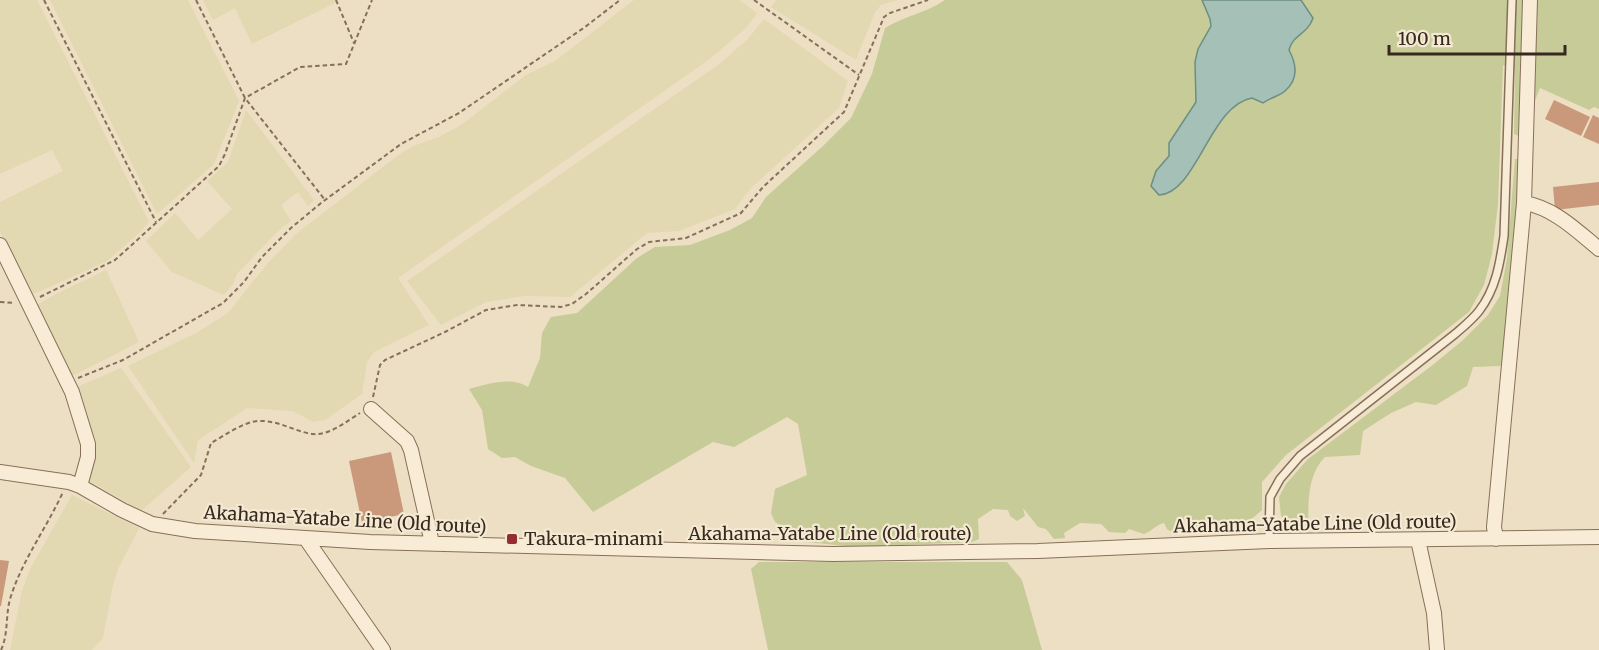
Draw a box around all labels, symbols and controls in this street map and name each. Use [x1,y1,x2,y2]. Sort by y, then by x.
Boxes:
scale bar [1389,18,1564,56]
text: 100 m [1398,27,1451,50]
street label: Akahama-Yatabe Line (Old route) [202,501,487,538]
street label: Akahama-Yatabe Line (Old route) [1172,510,1457,537]
street label: Akahama-Yatabe Line (Old route) [687,522,972,545]
place label: Takura-minami [524,527,663,550]
marker: Takura-minami [505,532,519,546]

